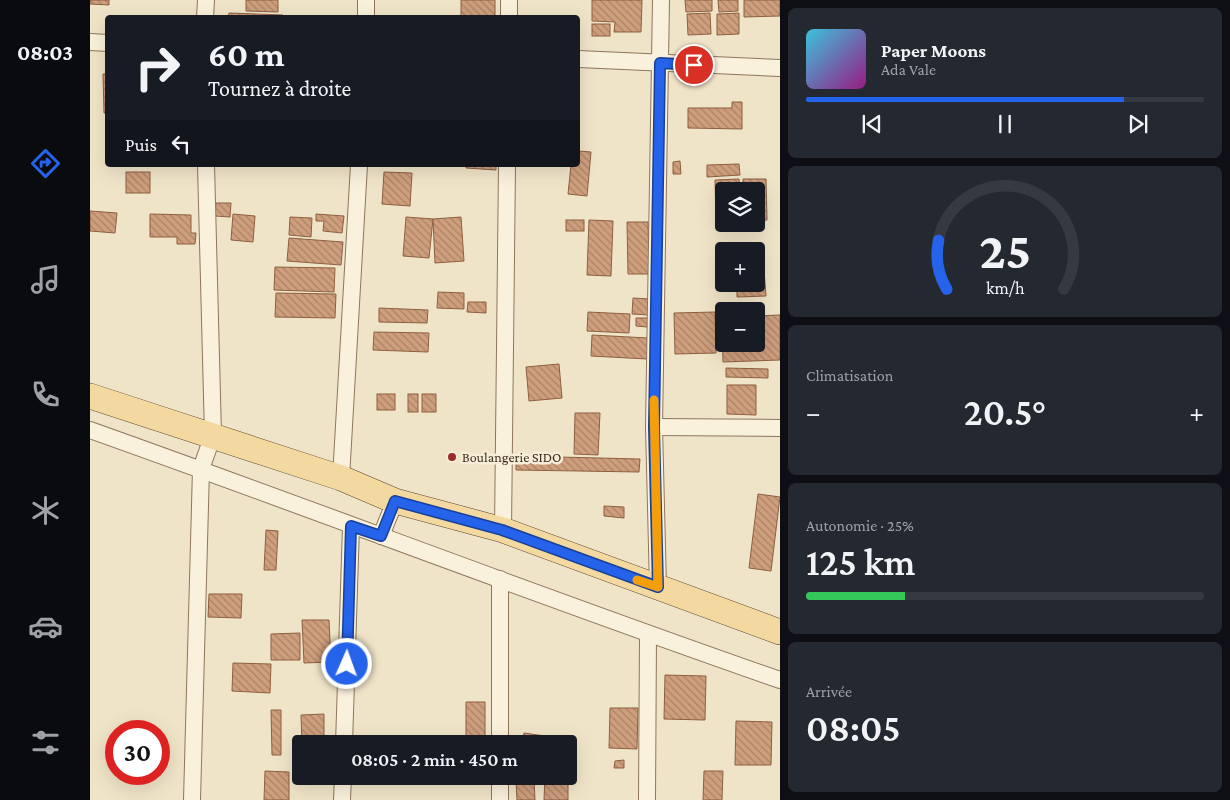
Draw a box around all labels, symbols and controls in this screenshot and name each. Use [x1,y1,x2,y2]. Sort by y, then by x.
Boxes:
icon: right [125,35,190,100]
text: 60 m [208,35,285,74]
text: 08:03 [17,40,73,65]
text: Paper Moons [881,40,986,61]
pin [673,44,715,86]
icon: arrive [680,51,708,79]
text: Ada Vale [881,61,936,78]
text: Tournez à droite [208,76,351,101]
icon: previous [858,110,886,138]
icon: pause [991,110,1019,138]
icon: next [1124,110,1152,138]
icon: left [167,130,195,158]
text: Puis [125,134,157,155]
icon: directions [28,146,63,181]
map controls [715,182,765,352]
button: layers [715,182,765,232]
text: 25 [979,221,1031,279]
button: + [715,242,765,292]
icon: music [28,262,63,297]
text: km/h [986,278,1025,298]
button: − [715,302,765,352]
text: Climatisation [806,367,893,384]
icon: phone [28,377,63,412]
text: 20.5° [964,391,1046,433]
text: − [806,397,821,428]
text: + [1189,397,1204,428]
place label: Boulangerie SIDO [462,449,561,465]
marker: Boulangerie SIDO [446,451,458,463]
icon: climate [28,493,63,528]
text: Autonomie · 25% [806,517,914,534]
text: 125 km [806,541,915,583]
icon: car [28,609,63,644]
position arrow [320,637,372,689]
text: Arrivée [806,683,852,700]
text: 08:05 [806,707,901,749]
speed limit sign: 30 [105,720,170,785]
icon: filters [28,725,63,760]
text: 08:05 · 2 min · 450 m [351,749,518,770]

